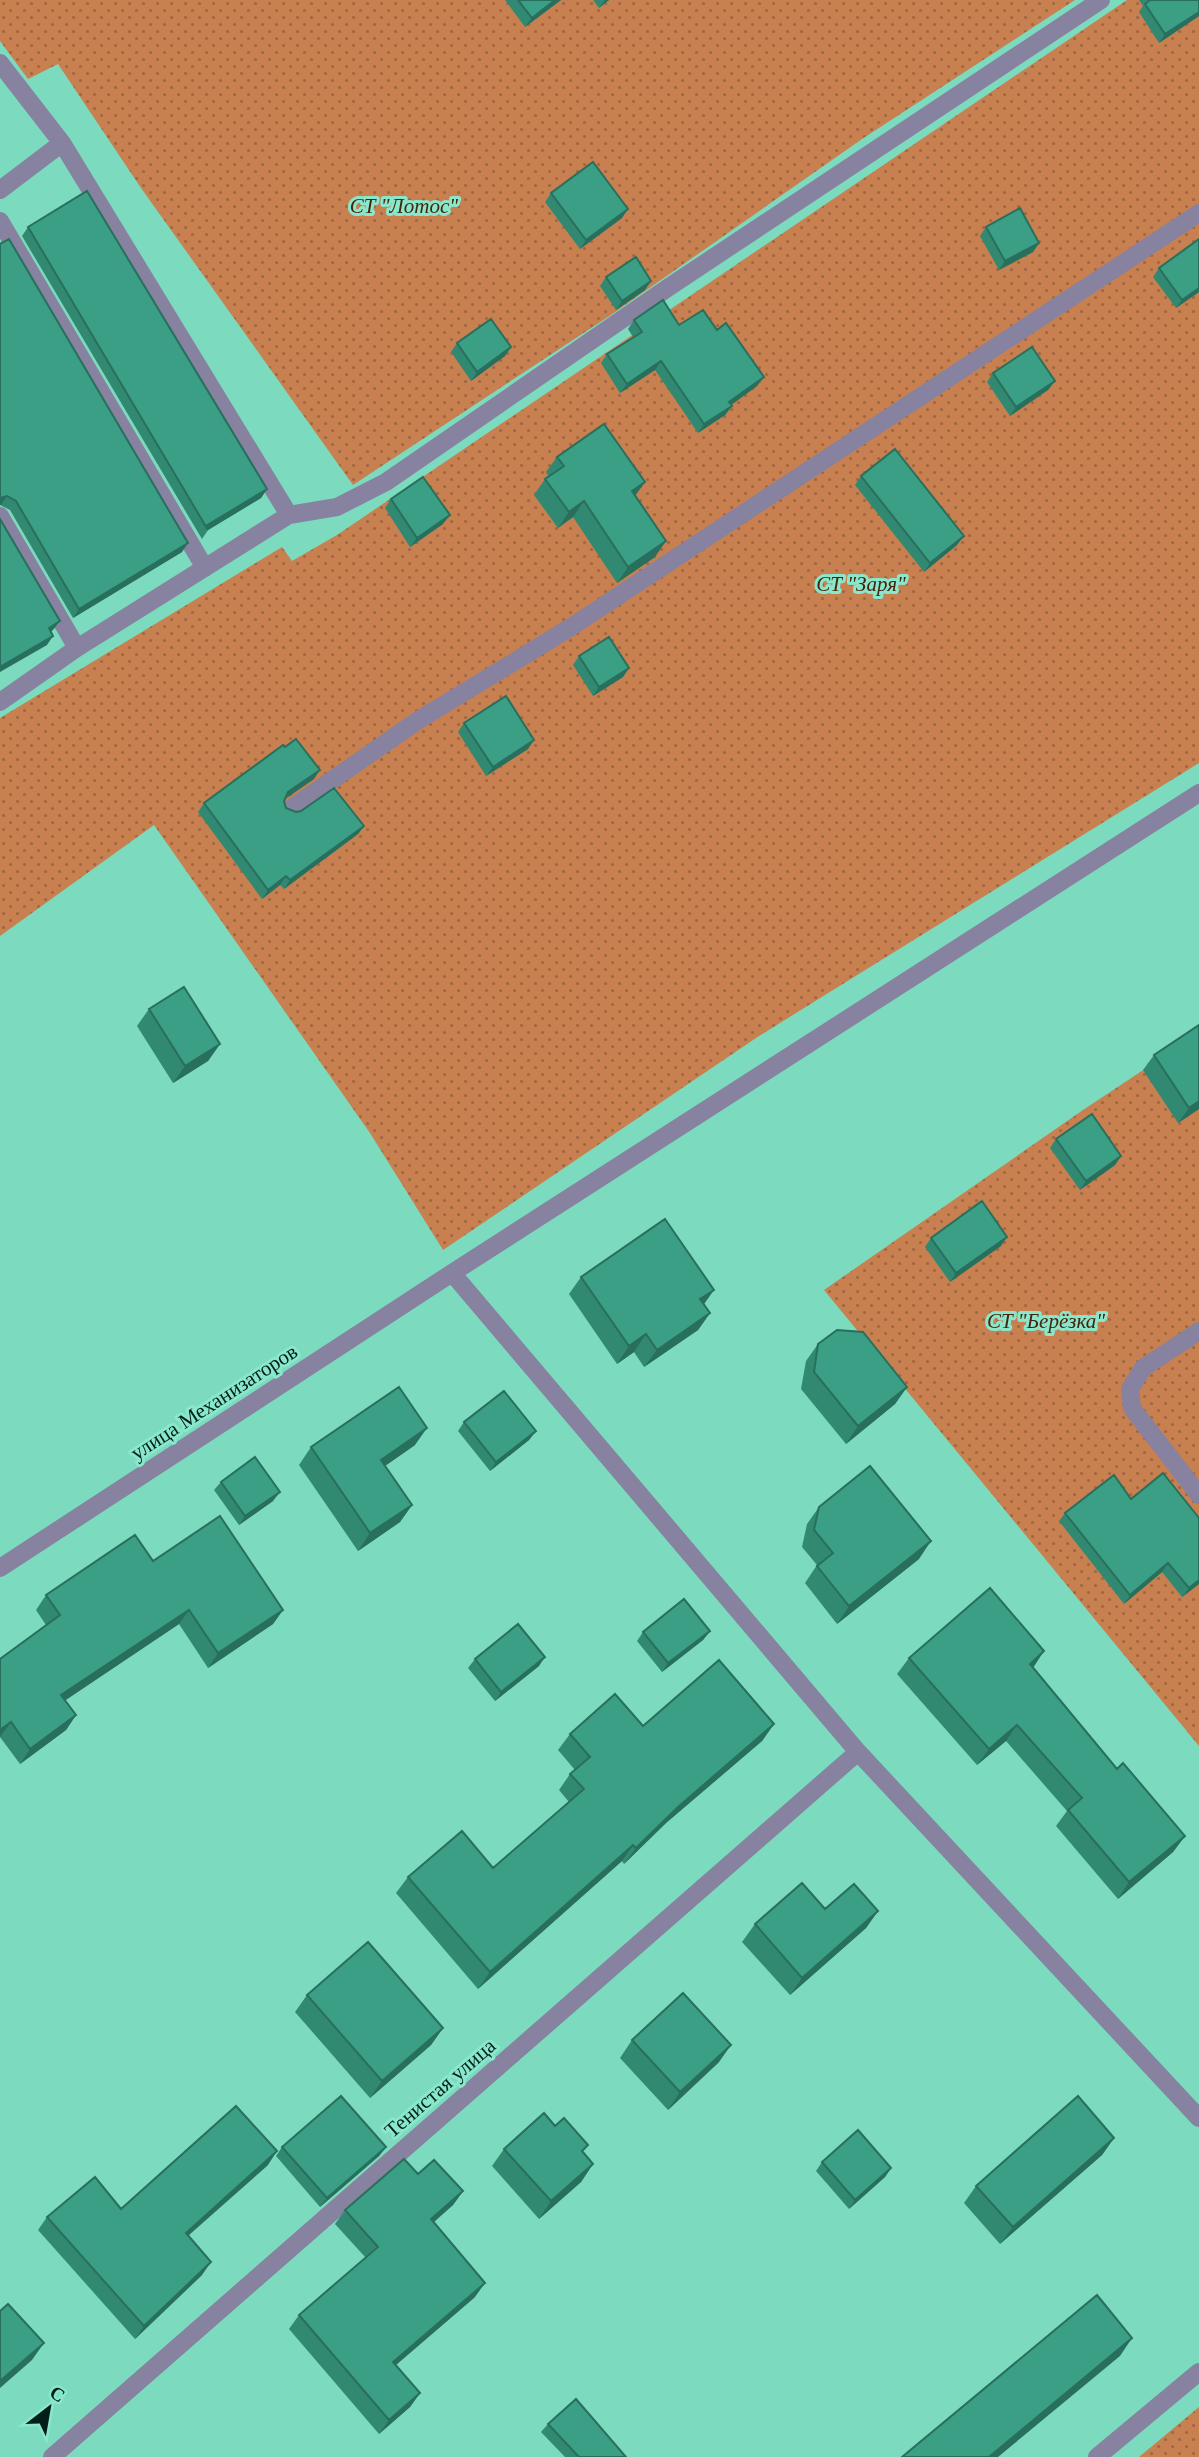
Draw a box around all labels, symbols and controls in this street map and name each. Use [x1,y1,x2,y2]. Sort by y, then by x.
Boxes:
park label: СТ "Лотос" [350,194,458,218]
park label: СТ "Заря" [816,572,906,596]
park label: СТ "Берёзка" [987,1309,1105,1333]
street label: улица Механизаторов [126,1339,302,1465]
street label: Тенистая улица [380,2033,501,2143]
north arrow [14,2373,84,2443]
text: С [46,2381,69,2406]

